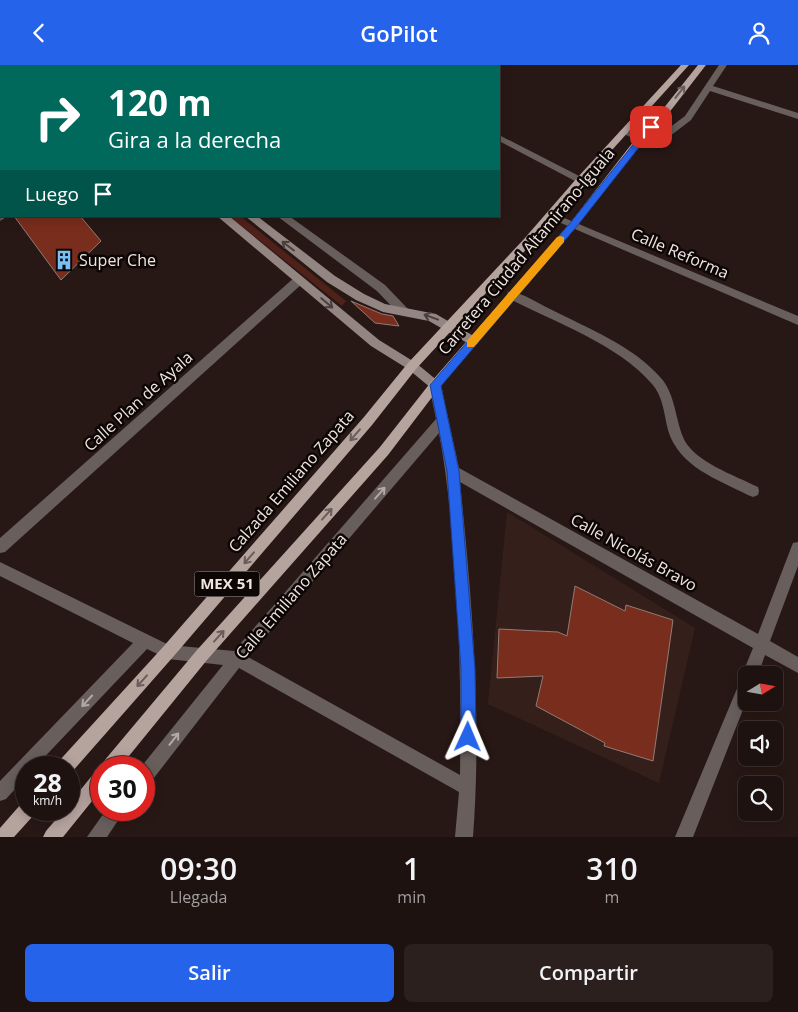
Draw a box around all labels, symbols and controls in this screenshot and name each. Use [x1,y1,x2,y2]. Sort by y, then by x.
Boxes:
text: GoPilot [360,18,438,48]
icon: back [25,19,53,47]
icon: person [745,19,773,47]
text: 120 m [108,79,212,126]
icon: right [25,85,90,150]
one-way arrow [674,86,685,99]
pin [630,106,672,148]
icon: arrive [637,113,665,141]
text: Gira a la derecha [108,124,281,154]
street label: Carretera Ciudad Altamirano-Iguala [433,143,619,359]
icon: arrive [89,180,117,208]
text: Luego [25,181,79,207]
street label: Calle Reforma [628,222,732,284]
one-way arrow [282,240,295,251]
building icon: Super Che [53,249,75,271]
place label: Super Che [79,249,156,271]
one-way arrow [320,297,333,309]
one-way arrow [423,312,439,321]
street label: Calle Plan de Ayala [79,346,197,456]
street label: Calzada Emiliano Zapata [223,405,359,557]
one-way arrow [349,429,361,442]
one-way arrow [374,487,385,500]
one-way arrow [321,508,333,521]
street label: Calle Nicolás Bravo [567,508,701,596]
street label: Calle Emiliano Zapata [230,528,352,664]
one-way arrow [243,552,254,565]
road number: MEX 51 [194,571,260,597]
one-way arrow [214,630,225,643]
north arrow [738,666,782,711]
map controls [738,666,783,821]
one-way arrow [137,674,148,687]
one-way arrow [81,695,93,708]
position arrow [441,710,493,762]
button: sound [738,721,783,766]
one-way arrow [169,732,180,745]
speed limit sign: 30 [90,756,155,821]
text: 28 [33,765,62,799]
button: search [738,776,783,821]
text: km/h [33,792,62,809]
text: 09:30 [160,848,237,889]
text: 1 [403,848,420,889]
text: 310 [586,848,638,889]
text: Llegada [170,886,227,908]
text: min [397,886,426,908]
text: m [605,886,619,908]
button: Salir [25,944,394,1002]
button: Compartir [404,944,773,1002]

